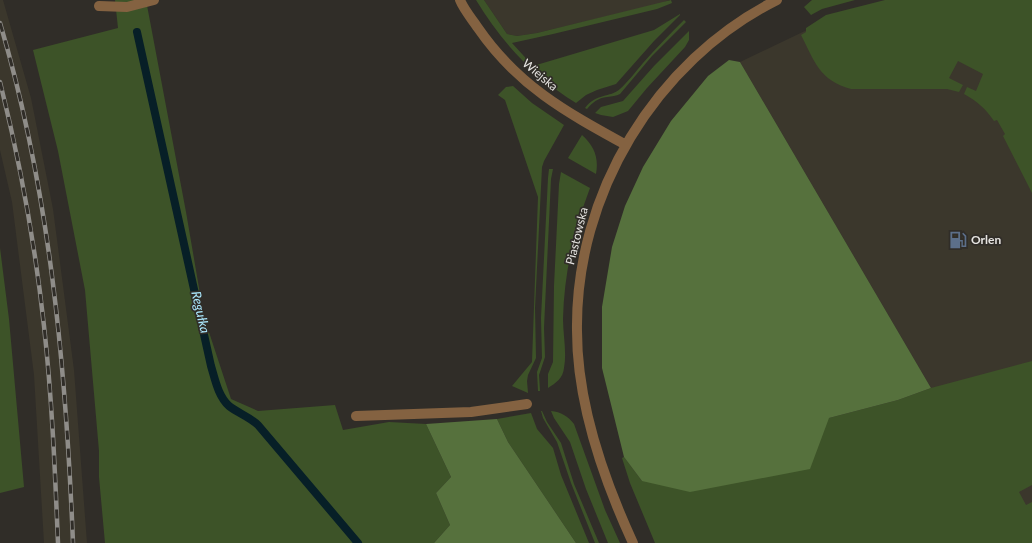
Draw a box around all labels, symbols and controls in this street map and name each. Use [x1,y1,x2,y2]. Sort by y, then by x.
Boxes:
street label: Wiejska [520,55,561,94]
street label: Piastowska [562,205,591,266]
fuel station icon: Orlen [948,230,968,250]
place label: Orlen [971,232,1001,247]
water label: Regułka [188,289,214,335]

